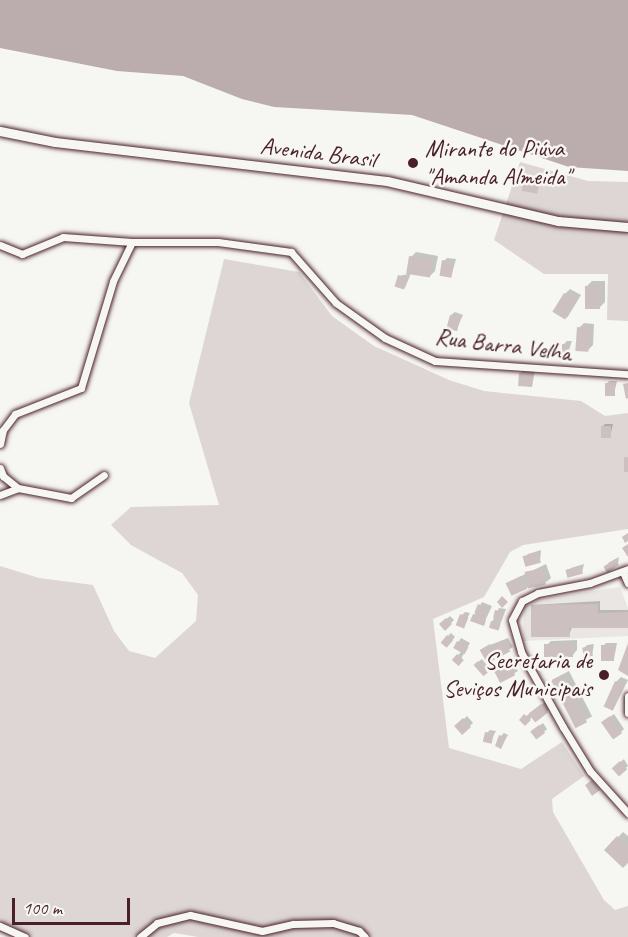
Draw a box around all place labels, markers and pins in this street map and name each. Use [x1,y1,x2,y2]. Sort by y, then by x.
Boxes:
place label: Mirante do Piúva "Amanda Almeida" [425,135,570,191]
marker: Mirante do Piúva "Amanda Almeida" [406,156,420,170]
place label: Secretaria de Seviços Municipais [443,647,592,703]
marker: Secretaria de Seviços Municipais [597,668,611,682]

